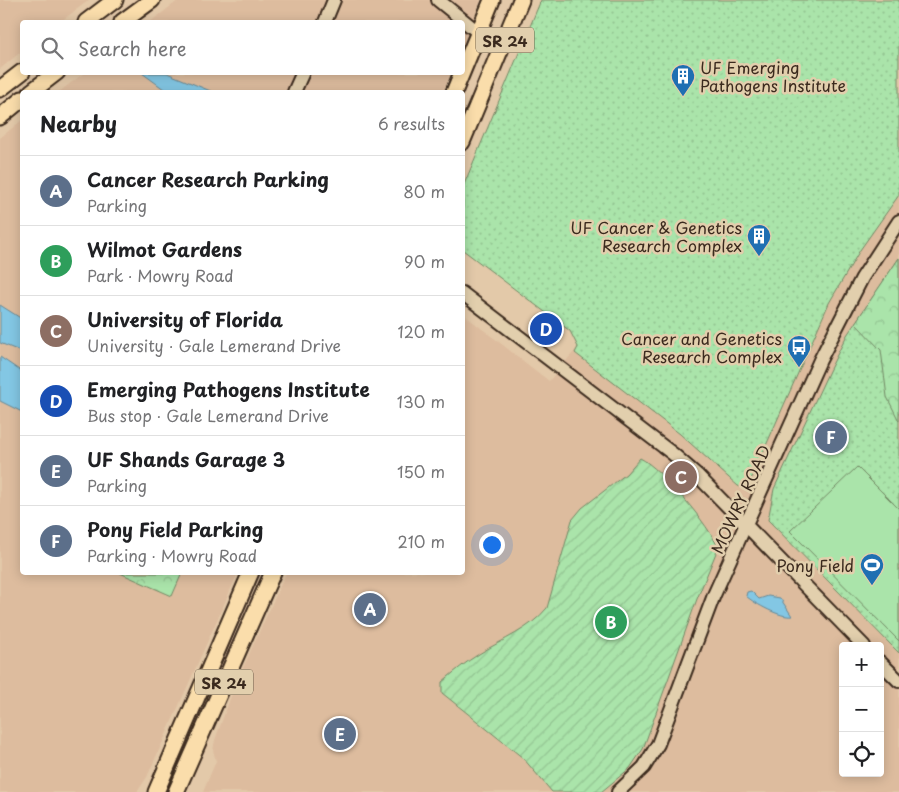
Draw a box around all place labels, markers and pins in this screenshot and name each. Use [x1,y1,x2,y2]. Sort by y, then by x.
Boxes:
place label: UF Emerging Pathogens Institute [700,55,846,97]
building icon: UF Emerging Pathogens Institute [670,63,696,97]
place label: UF Cancer & Genetics Research Complex [570,215,742,257]
building icon: UF Cancer & Genetics Research Complex [746,223,772,257]
pin: D [530,310,562,348]
place label: Cancer and Genetics Research Complex [621,326,782,368]
bus stop icon: Cancer and Genetics Research Complex [786,334,812,368]
pin: F [815,418,847,456]
pin: C [665,458,697,496]
sports icon: Pony Field [859,552,885,586]
place label: Pony Field [776,553,854,577]
pin: A [354,590,386,628]
pin: B [595,603,627,641]
pin: E [324,715,356,753]

